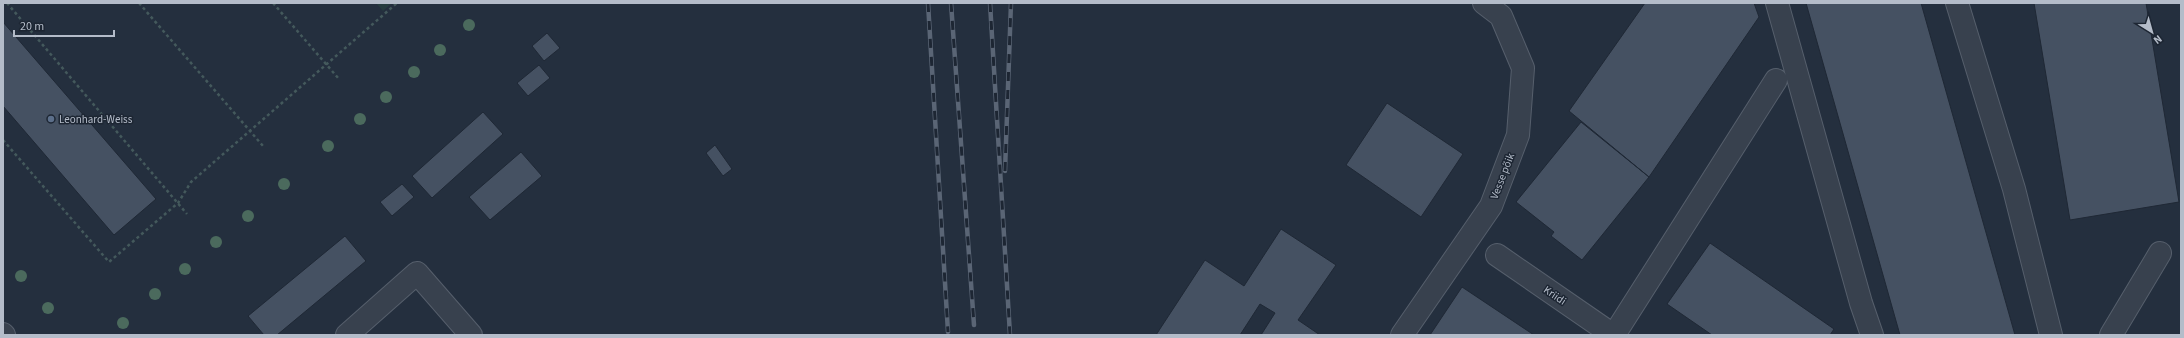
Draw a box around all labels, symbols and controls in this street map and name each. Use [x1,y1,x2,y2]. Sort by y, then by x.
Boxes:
scale bar [14,12,114,38]
north arrow [2132,12,2172,52]
text: 20 m [20,18,44,35]
text: N [2150,31,2165,48]
place label: Leonhard-Weiss [59,112,133,127]
marker: Leonhard-Weiss [46,114,56,124]
street label: Vesse põik [1487,151,1518,201]
street label: Kriidi [1540,282,1569,308]

